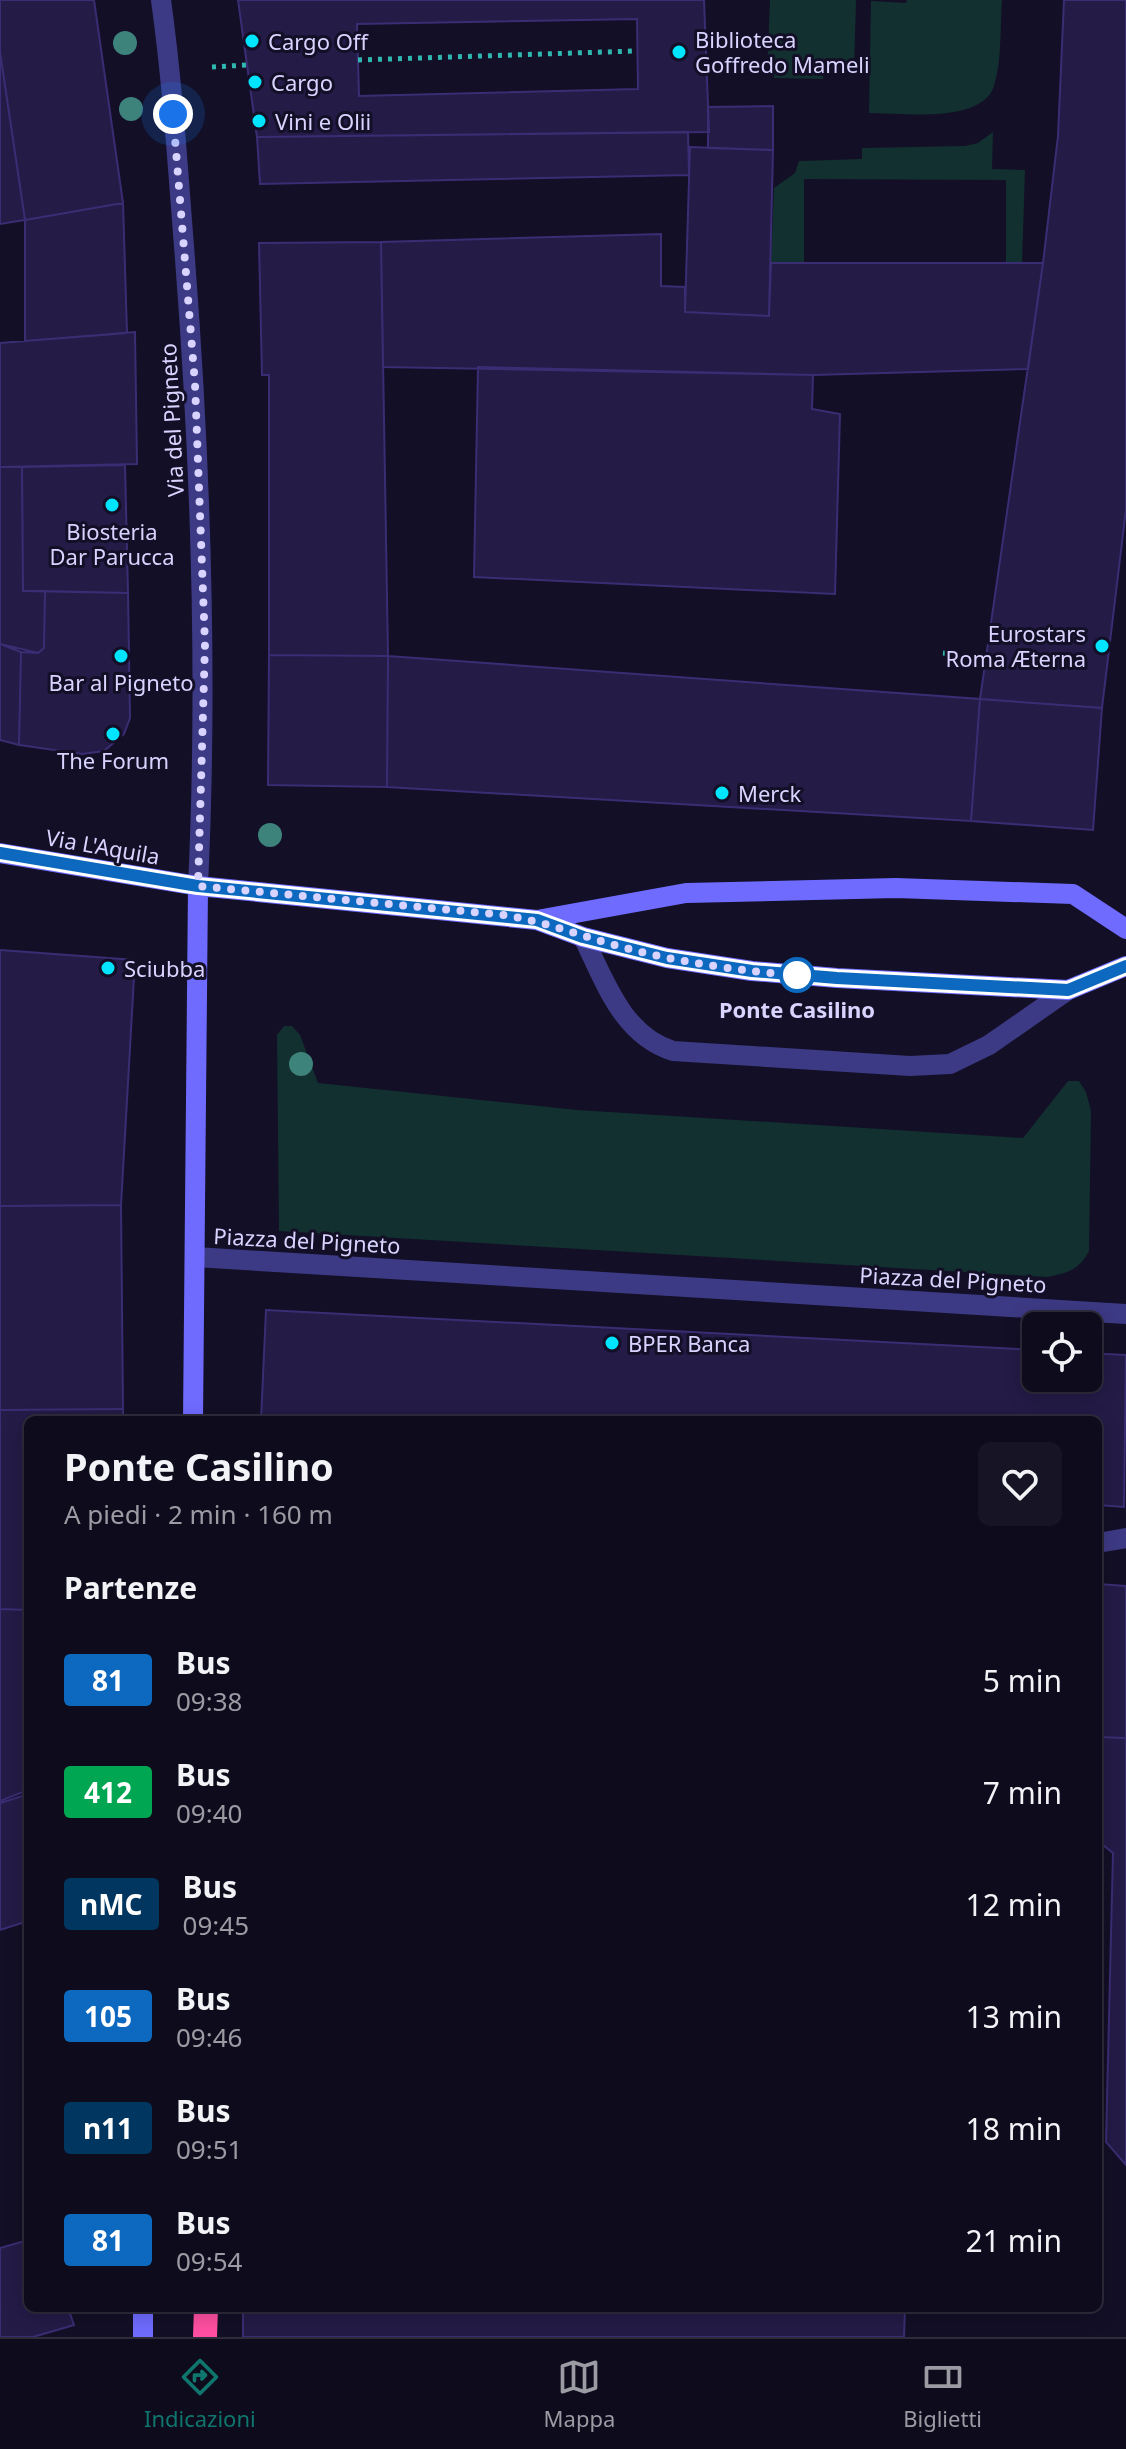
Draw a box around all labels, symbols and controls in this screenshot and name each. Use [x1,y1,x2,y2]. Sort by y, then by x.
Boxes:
place label: Biblioteca Goffredo Mameli [695,24,870,79]
place label: Cargo Off [268,26,370,56]
marker: Cargo Off [243,32,261,50]
marker: Biblioteca Goffredo Mameli [670,43,688,61]
place label: Cargo [271,67,333,97]
marker: Cargo [246,73,264,91]
your location [153,94,193,134]
place label: Vini e Olii [275,106,371,136]
marker: Vini e Olii [250,112,268,130]
street label: Via del Pigneto [152,342,190,498]
marker: Biosteria Dar Parucca [103,496,121,514]
place label: Biosteria Dar Parucca [49,516,175,571]
place label: Eurostars Roma Æterna [946,618,1086,673]
marker: Eurostars Roma Æterna [1093,637,1111,655]
marker: Bar al Pigneto [112,647,130,665]
place label: Bar al Pigneto [49,667,193,697]
marker: The Forum [104,725,122,743]
place label: The Forum [57,745,169,775]
place label: Merck [738,778,802,808]
marker: Merck [713,784,731,802]
street label: Via L'Aquila [44,821,162,871]
place label: Sciubba [124,953,205,983]
marker: Ponte Casilino [780,958,814,992]
marker: Sciubba [99,959,117,977]
place label: Ponte Casilino [719,994,875,1024]
street label: Piazza del Pigneto [213,1220,401,1260]
street label: Piazza del Pigneto [859,1259,1047,1299]
map controls [1022,1312,1102,1392]
button: locate [1022,1312,1102,1392]
place label: BPER Banca [628,1328,750,1358]
marker: BPER Banca [603,1334,621,1352]
text: Ponte Casilino [64,1440,334,1492]
button: heart [978,1442,1062,1526]
text: A piedi · 2 min · 160 m [64,1496,333,1532]
text: Partenze [64,1567,197,1608]
text: Bus [176,1642,231,1683]
text: 5 min [983,1660,1062,1701]
text: 81 [92,1661,124,1699]
text: 09:38 [176,1683,242,1719]
text: Bus [176,1754,231,1795]
text: 7 min [983,1772,1062,1813]
text: 412 [84,1773,132,1811]
text: 09:40 [176,1795,242,1831]
text: Bus [183,1866,237,1907]
text: 12 min [966,1884,1062,1925]
text: nMC [80,1885,143,1923]
text: 09:45 [183,1907,249,1943]
text: Bus [176,1978,231,2019]
text: 13 min [966,1996,1062,2037]
text: 105 [84,1997,132,2035]
text: 09:46 [176,2019,242,2055]
text: Bus [176,2090,231,2131]
text: 18 min [966,2108,1062,2149]
text: n11 [83,2109,133,2147]
text: 09:51 [176,2131,242,2167]
text: Bus [176,2202,231,2243]
text: 21 min [966,2220,1062,2261]
text: 81 [92,2221,124,2259]
text: 09:54 [176,2243,242,2279]
tab: Indicazioni [144,2355,256,2433]
tab: Mappa [544,2355,615,2433]
tab: Biglietti [903,2355,982,2433]

